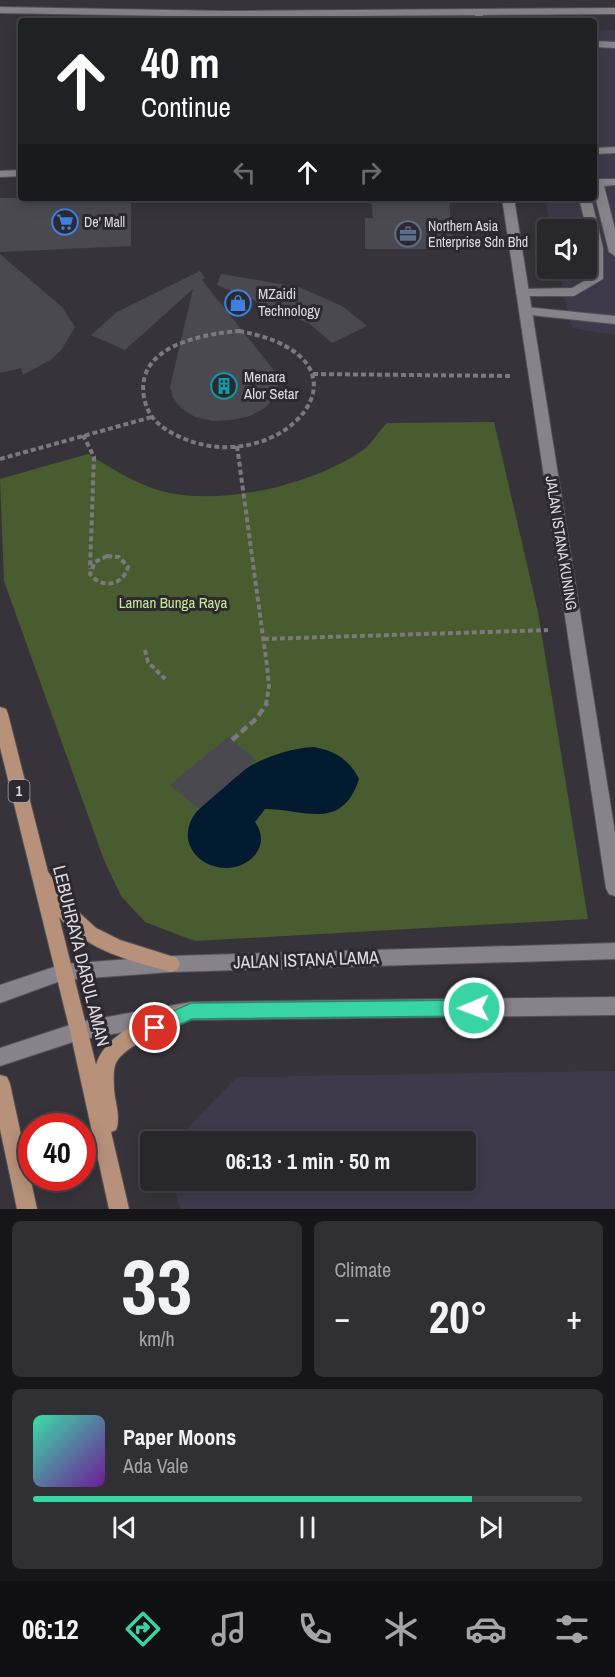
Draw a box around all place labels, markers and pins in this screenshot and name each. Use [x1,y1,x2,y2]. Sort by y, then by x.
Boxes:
supermarket icon: De' Mall [50,207,80,237]
place label: De' Mall [84,213,125,231]
place label: Northern Asia Enterprise Sdn Bhd [428,217,528,251]
office icon: Northern Asia Enterprise Sdn Bhd [393,219,423,249]
place label: MZaidi Technology [258,283,321,321]
shop icon: MZaidi Technology [223,288,253,318]
place label: Menara Alor Setar [243,366,299,404]
building icon: Menara Alor Setar [209,371,239,401]
pin [129,1002,180,1053]

